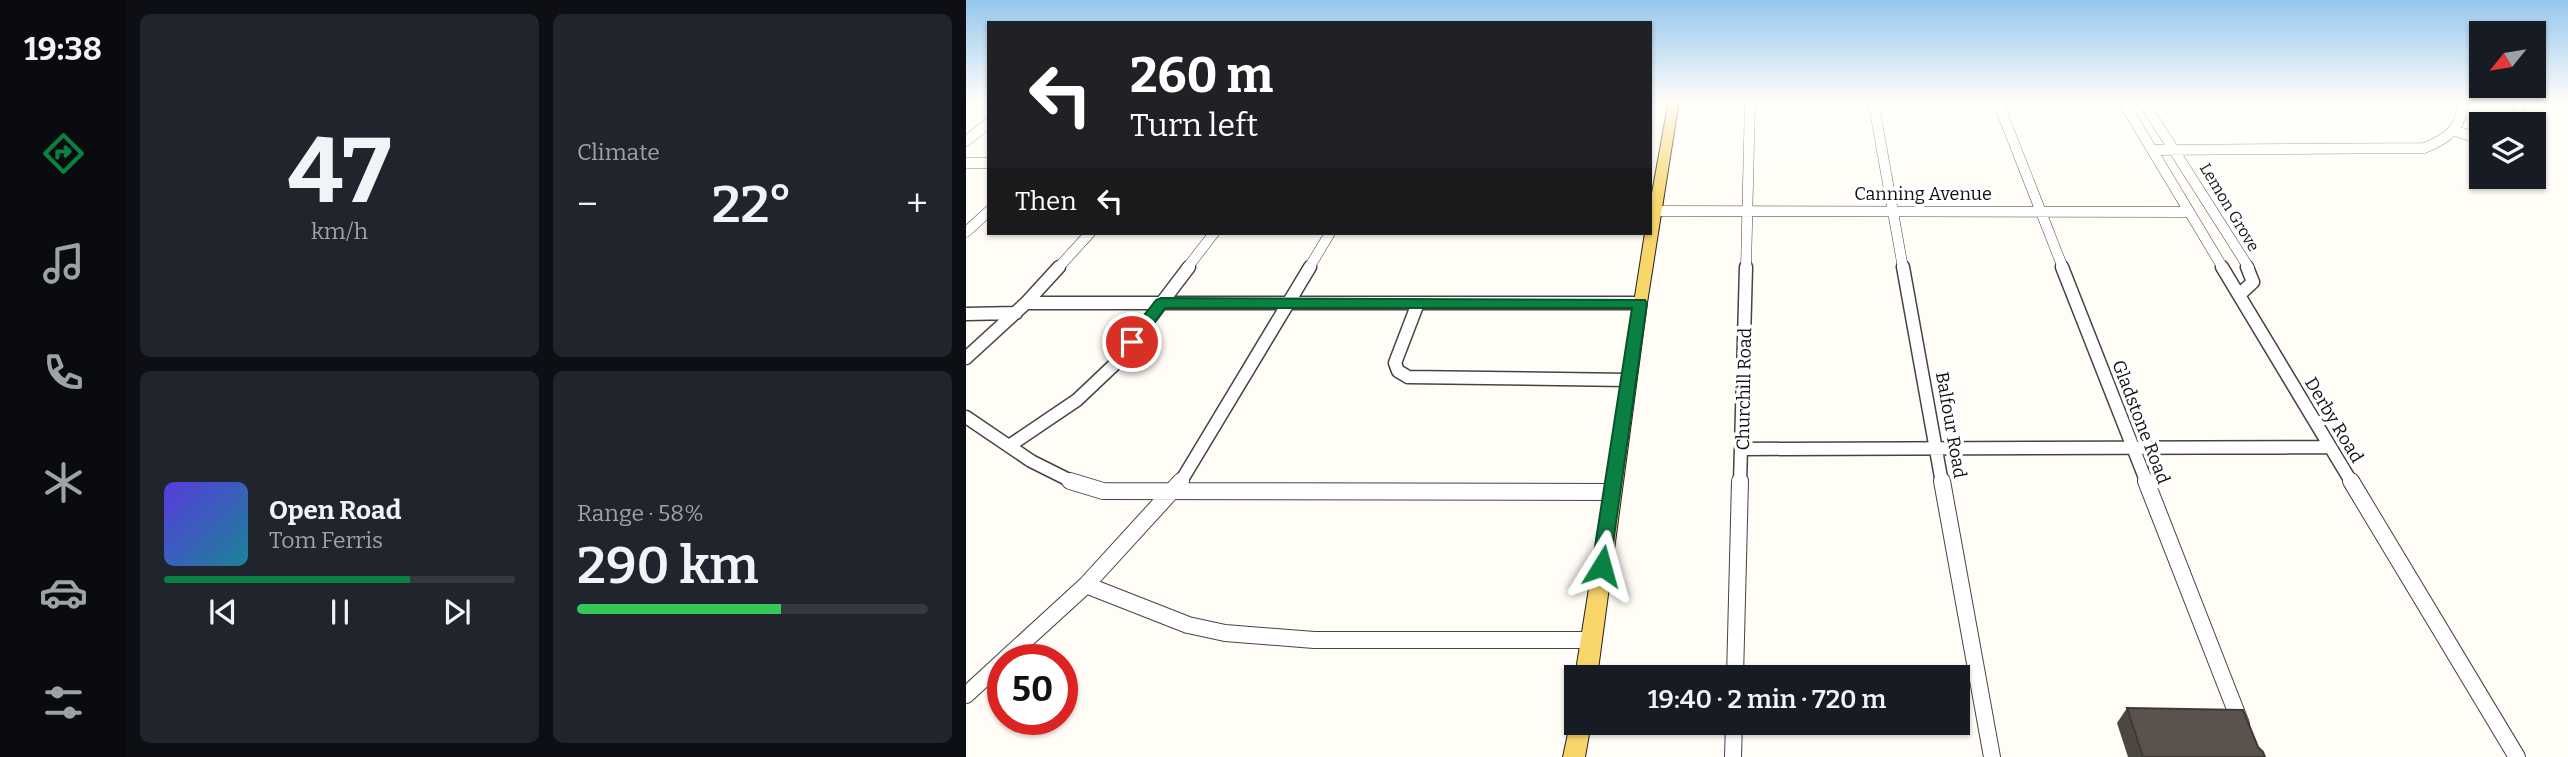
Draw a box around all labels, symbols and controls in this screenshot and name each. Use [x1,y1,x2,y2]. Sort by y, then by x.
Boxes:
north arrow [2469,21,2546,98]
map controls [2469,21,2546,189]
text: 19:38 [24,30,102,68]
text: 260 m [1130,46,1273,105]
icon: left [1015,49,1106,140]
text: Turn left [1130,106,1258,144]
button: layers [2469,112,2546,189]
text: 47 [288,117,391,226]
icon: directions [39,129,88,178]
text: Climate [577,138,660,166]
street label: Lemon Grove [2196,160,2263,255]
text: 22° [712,173,793,236]
text: − [577,181,598,227]
text: + [906,181,928,227]
icon: left [1091,182,1129,220]
street label: Canning Avenue [1854,183,1992,205]
text: Then [1015,186,1077,217]
text: km/h [311,217,368,245]
icon: music [39,239,88,288]
pin [1102,312,1162,372]
icon: arrive [1113,323,1151,361]
street label: Churchill Road [1732,327,1756,451]
icon: phone [39,348,88,397]
street label: Gladstone Road [2107,357,2175,487]
street label: Balfour Road [1931,370,1971,480]
street label: Derby Road [2300,373,2368,467]
icon: climate [39,458,88,507]
text: Open Road [269,495,401,526]
text: Range · 58% [577,499,704,527]
text: Tom Ferris [269,526,383,554]
position arrow [1565,529,1639,603]
text: 290 km [577,534,759,597]
icon: car [39,568,88,617]
icon: previous [204,593,242,631]
icon: pause [321,593,359,631]
icon: next [438,593,476,631]
speed limit sign: 50 [987,644,1078,735]
icon: filters [39,678,88,727]
text: 19:40 · 2 min · 720 m [1648,684,1886,715]

